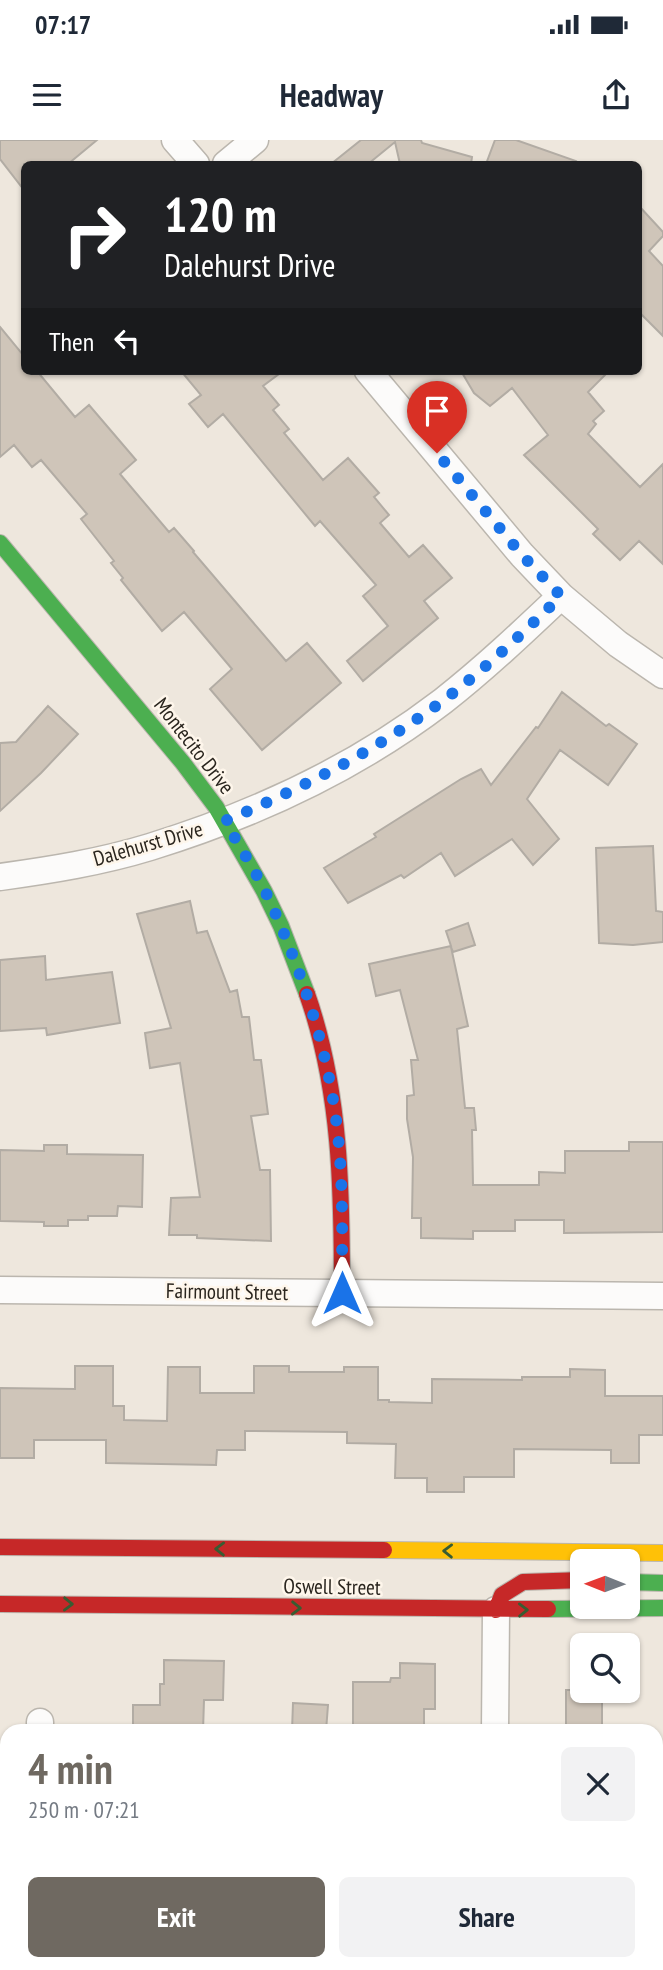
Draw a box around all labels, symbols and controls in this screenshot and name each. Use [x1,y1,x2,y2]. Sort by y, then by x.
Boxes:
text: 07:17 [35,8,91,41]
text: Headway [280,74,383,116]
icon: menu [28,76,66,114]
icon: share [597,76,635,114]
text: 120 m [164,182,277,246]
icon: right [49,189,140,280]
text: Dalehurst Drive [164,244,336,286]
icon: left [108,322,146,360]
text: Then [49,325,94,358]
pin [407,381,467,453]
icon: arrive [418,392,456,430]
street label: Montecito Drive [148,692,240,799]
street label: Dalehurst Drive [90,815,206,872]
position arrow [305,1256,379,1330]
street label: Fairmount Street [166,1277,289,1306]
one-way arrow [215,1541,225,1557]
one-way arrow [442,1543,453,1559]
north arrow [570,1549,640,1619]
map controls [570,1549,640,1703]
street label: Oswell Street [283,1572,381,1601]
one-way arrow [63,1597,74,1612]
one-way arrow [290,1600,301,1615]
one-way arrow [518,1602,529,1618]
button: search [570,1633,640,1703]
text: 4 min [28,1741,113,1796]
button: close [561,1747,635,1821]
text: 250 m · 07:21 [28,1795,140,1824]
button: Exit [28,1877,325,1957]
button: Share [339,1877,635,1957]

